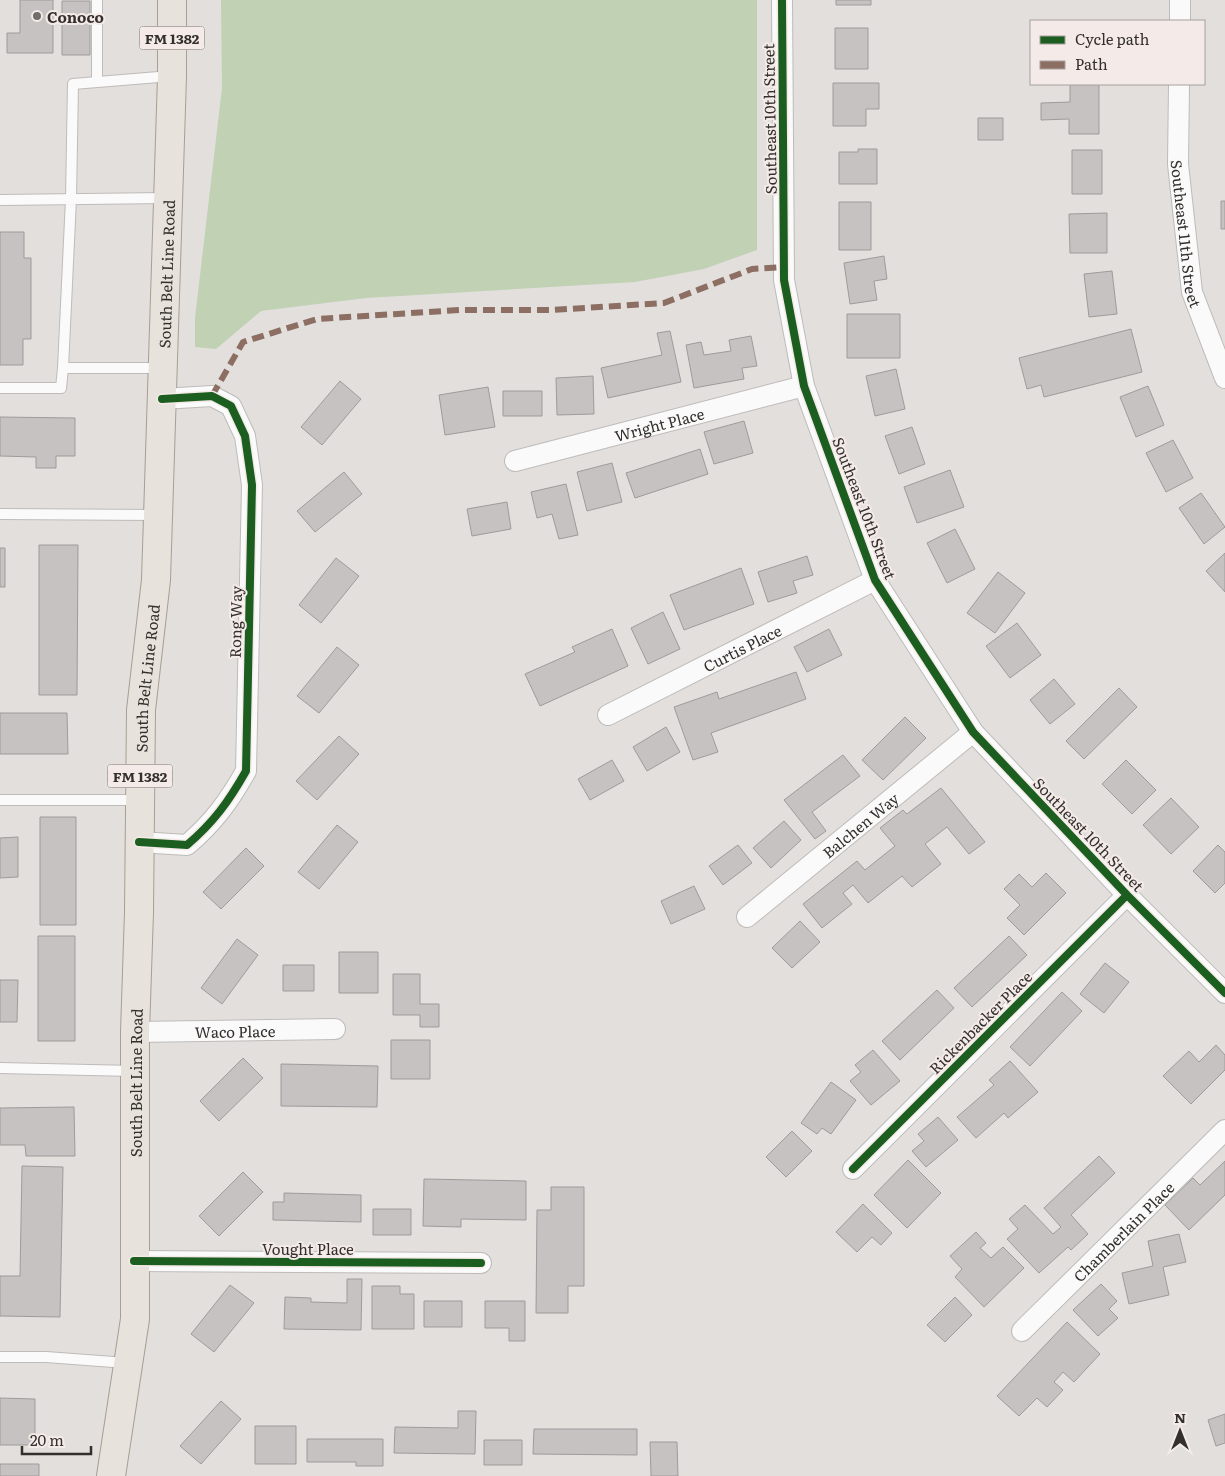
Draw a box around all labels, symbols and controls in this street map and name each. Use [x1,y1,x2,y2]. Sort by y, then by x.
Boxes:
place label: Conoco [47,5,104,28]
marker: Conoco [31,10,43,22]
legend [1030,20,1205,85]
road number: FM 1382 [140,26,204,49]
text: Cycle path [1075,27,1150,50]
street label: Southeast 10th Street [756,43,782,195]
text: Path [1075,52,1108,75]
street label: Southeast 11th Street [1166,159,1208,310]
street label: South Belt Line Road [152,199,180,349]
street label: Wright Place [612,401,707,446]
street label: Southeast 10th Street [827,434,903,582]
street label: Rong Way [223,585,247,658]
street label: South Belt Line Road [129,603,165,752]
street label: Curtis Place [699,618,785,677]
road number: FM 1382 [108,764,172,788]
street label: Southeast 10th Street [1028,772,1150,896]
street label: Balchen Way [817,786,903,863]
street label: Rickenbacker Place [923,965,1037,1079]
street label: South Belt Line Road [123,1008,147,1157]
street label: Waco Place [194,1018,276,1043]
street label: Chamberlain Place [1067,1176,1179,1286]
street label: Vought Place [262,1237,354,1260]
north arrow [1155,1406,1205,1456]
text: N [1174,1407,1186,1427]
scale bar [22,1424,91,1456]
text: 20 m [30,1428,64,1451]

